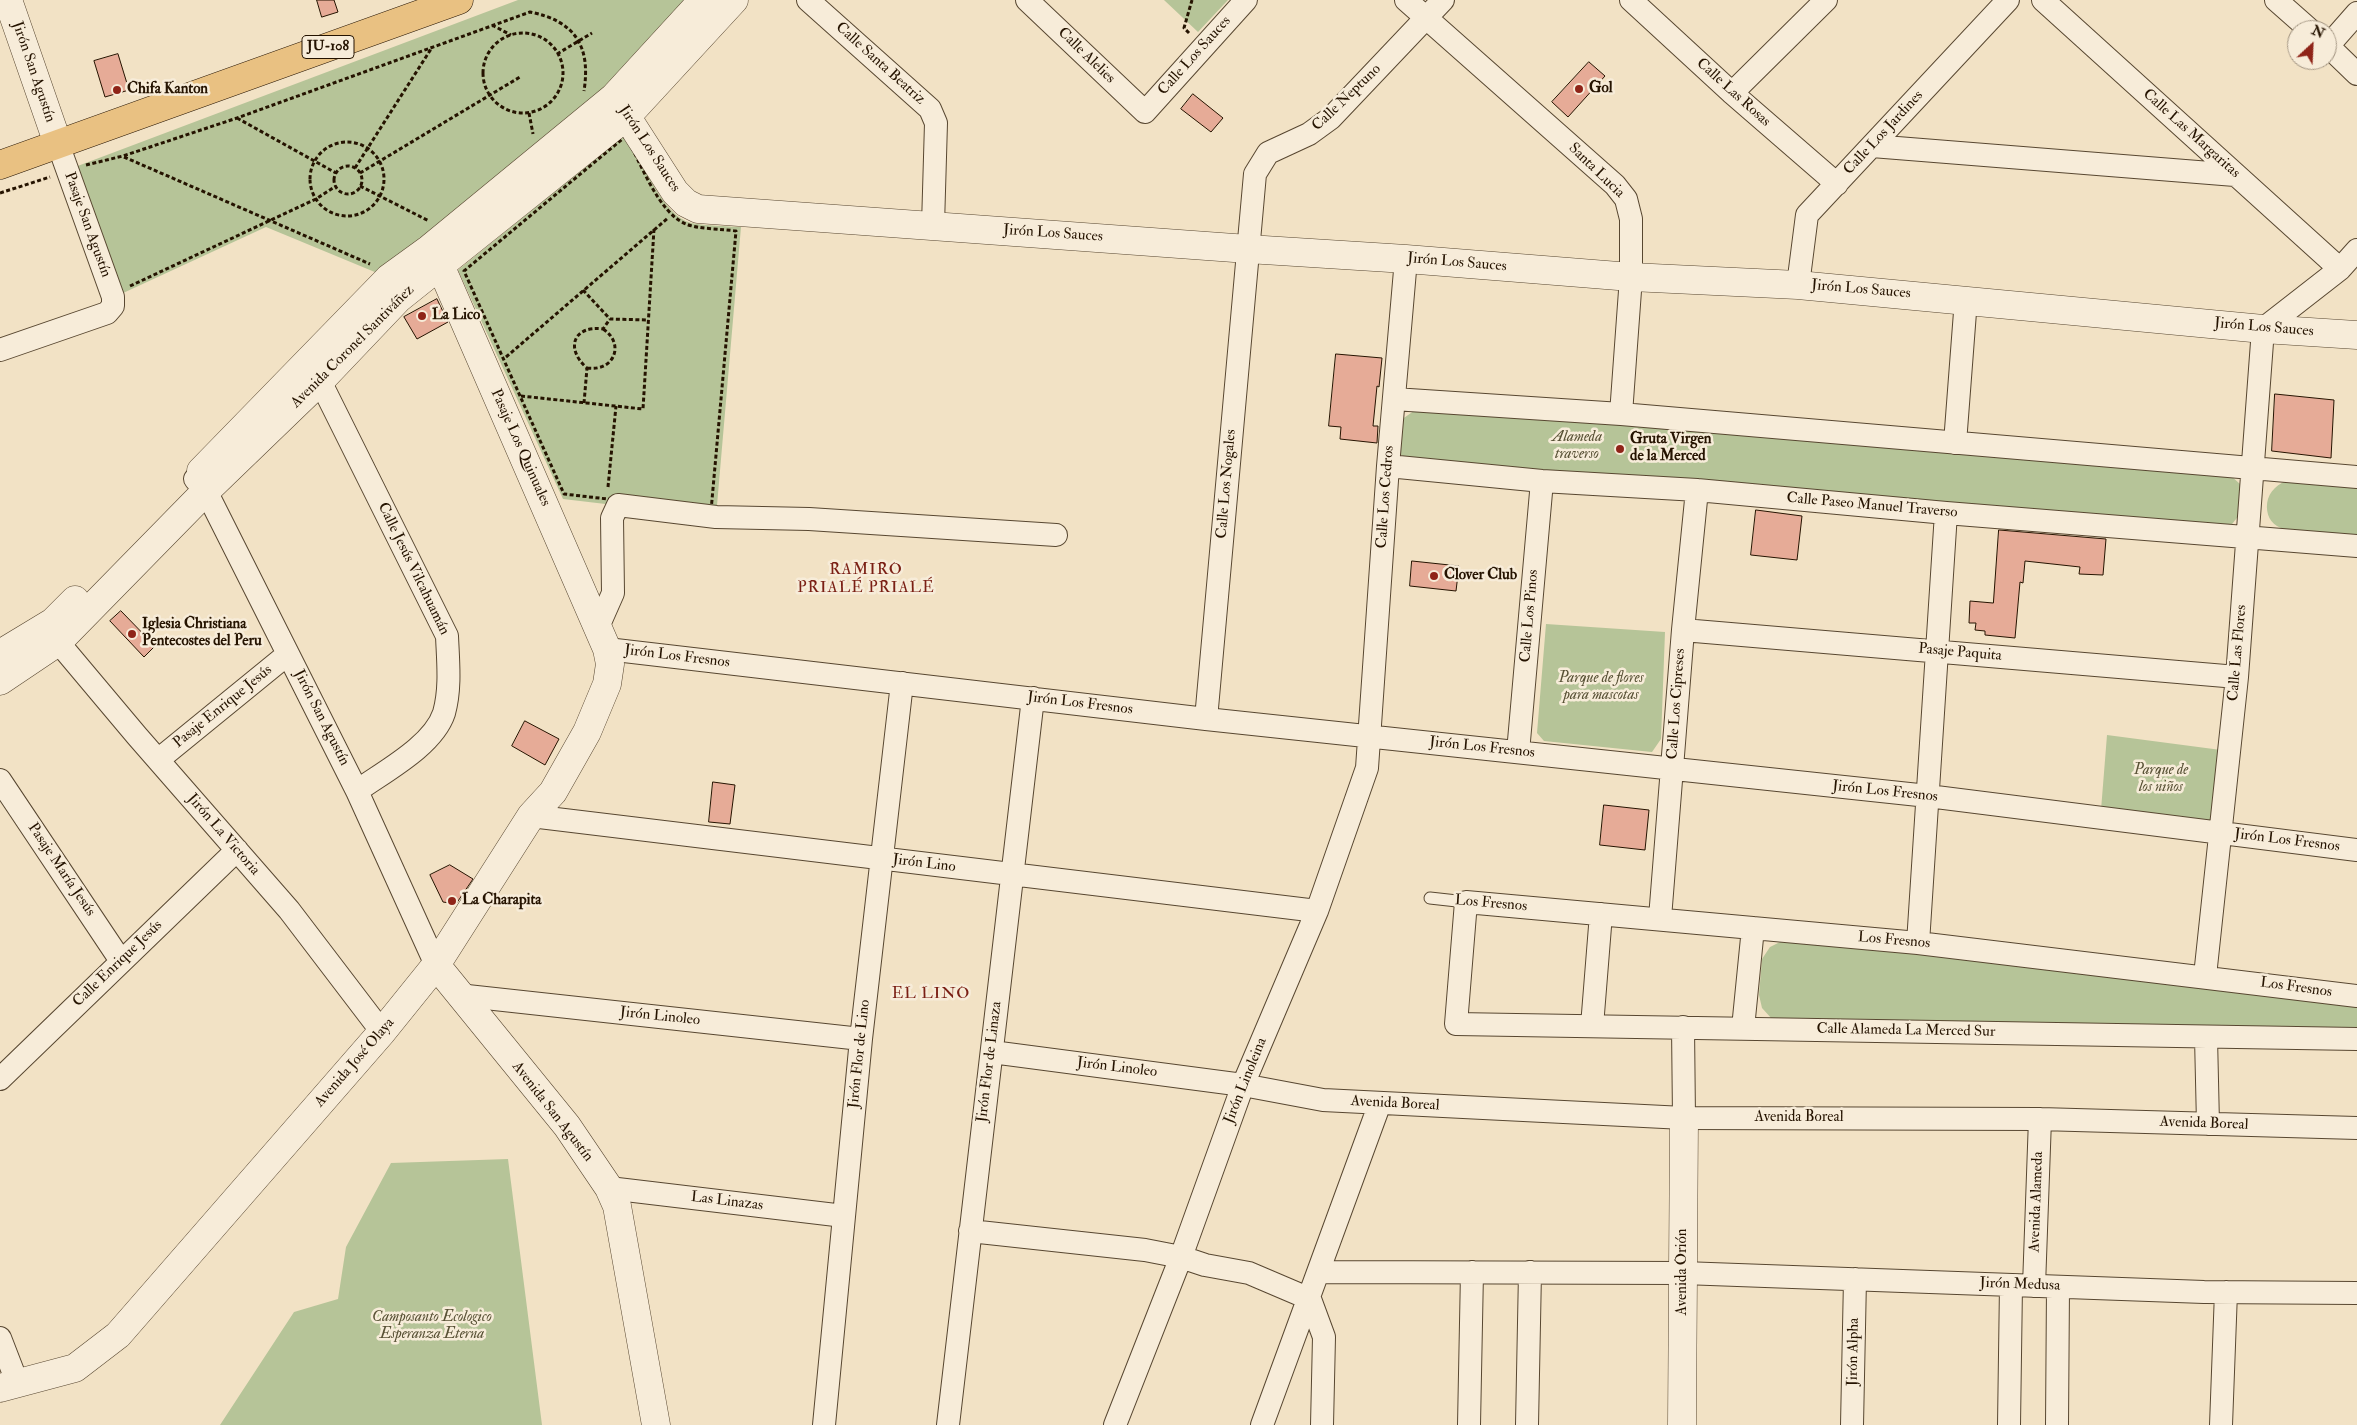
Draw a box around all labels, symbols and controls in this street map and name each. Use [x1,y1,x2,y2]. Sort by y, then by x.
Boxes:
street label: Calle Los Sauces [1155,13,1235,99]
street label: Jirón San Agustín [7,19,59,125]
street label: Calle Santa Beatriz [831,19,929,109]
north arrow [2287,20,2337,70]
text: N [2309,22,2327,42]
street label: Calle Alelies [1054,24,1118,88]
road number: JU-108 [302,36,354,58]
street label: Calle Las Rosas [1692,55,1774,131]
street label: Calle Neptuno [1309,61,1385,135]
place label: Gol [1589,80,1613,98]
place label: Chifa Kanton [127,81,208,99]
marker: Gol [1573,83,1585,95]
marker: Chifa Kanton [111,84,123,96]
street label: Calle Las Margaritas [2139,86,2243,182]
street label: Calle Los Jardines [1840,87,1928,179]
street label: Jirón Los Sauces [614,102,684,196]
street label: Santa Lucia [1564,140,1628,202]
street label: Pasaje San Agustín [60,170,114,280]
street label: Jirón Los Sauces [1003,222,1103,246]
street label: Jirón Los Sauces [1407,250,1507,276]
street label: Jirón Los Sauces [1811,277,1911,303]
street label: Avenida Coronel Santiváñez [288,282,418,412]
place label: La Lico [432,307,480,325]
marker: La Lico [416,310,428,322]
street label: Jirón Los Sauces [2214,315,2314,341]
street label: Pasaje Los Quinuales [486,387,554,509]
street label: Calle Los Nogales [1213,429,1241,539]
park label: Alameda traverso [1552,429,1602,464]
place label: Gruta Virgen de la Merced [1630,431,1712,466]
marker: Gruta Virgen de la Merced [1614,443,1626,455]
street label: Calle Los Cedros [1373,445,1399,549]
street label: Calle Paseo Manuel Traverso [1786,490,1958,522]
street label: Calle Jesús Vilcahuamán [373,500,453,638]
district label: RAMIRO PRIALÉ PRIALÉ [796,561,936,599]
place label: Clover Club [1444,567,1517,585]
street label: Calle Los Pinos [1517,569,1543,663]
marker: Clover Club [1428,570,1440,582]
street label: Calle Las Flores [2225,604,2251,702]
place label: Iglesia Christiana Pentecostes del Peru [142,616,262,651]
marker: Iglesia Christiana Pentecostes del Peru [126,628,138,640]
street label: Pasaje Paquita [1917,640,2003,666]
street label: Jirón Los Fresnos [623,642,731,672]
street label: Calle Los Cipreses [1664,648,1690,760]
street label: Pasaje Enrique Jesús [170,662,276,752]
street label: Jirón San Agustín [289,667,353,769]
park label: Parque de flores para mascotas [1558,670,1644,705]
street label: Jirón Los Fresnos [1026,689,1134,719]
street label: Jirón Los Fresnos [1428,734,1536,762]
park label: Parque de los niños [2134,762,2188,797]
street label: Jirón Los Fresnos [1831,778,1939,806]
street label: Jirón La Victoria [183,791,263,879]
street label: Pasaje María Jesús [23,820,99,920]
street label: Jirón Los Fresnos [2233,826,2341,856]
street label: Jirón Lino [891,851,957,877]
place label: La Charapita [462,892,541,910]
street label: Los Fresnos [1454,892,1528,916]
marker: La Charapita [446,895,458,907]
street label: Calle Enrique Jesús [70,917,166,1011]
street label: Los Fresnos [1857,929,1931,953]
street label: Los Fresnos [2259,974,2333,1002]
district label: EL LINO [891,985,971,1005]
street label: Jirón Flor de Lino [845,999,875,1109]
street label: Jirón Flor de Linaza [974,1000,1006,1124]
street label: Jirón Linoleo [619,1004,701,1030]
street label: Avenida José Olaya [311,1015,399,1111]
street label: Calle Alameda La Merced Sur [1816,1020,1996,1042]
street label: Jirón Linoleina [1221,1035,1271,1127]
street label: Jirón Linoleo [1076,1054,1158,1082]
street label: Avenida San Agustín [507,1058,597,1166]
street label: Avenida Boreal [1350,1093,1440,1115]
street label: Avenida Boreal [1754,1109,1844,1127]
street label: Avenida Boreal [2159,1113,2249,1135]
street label: Avenida Alameda [2026,1151,2048,1253]
street label: Las Linazas [690,1189,764,1215]
street label: Avenida Orión [1674,1229,1692,1315]
street label: Jirón Medusa [1979,1275,2061,1295]
park label: Camposanto Ecologico Esperanza Eterna [372,1309,492,1344]
street label: Jirón Alpha [1844,1318,1864,1386]

